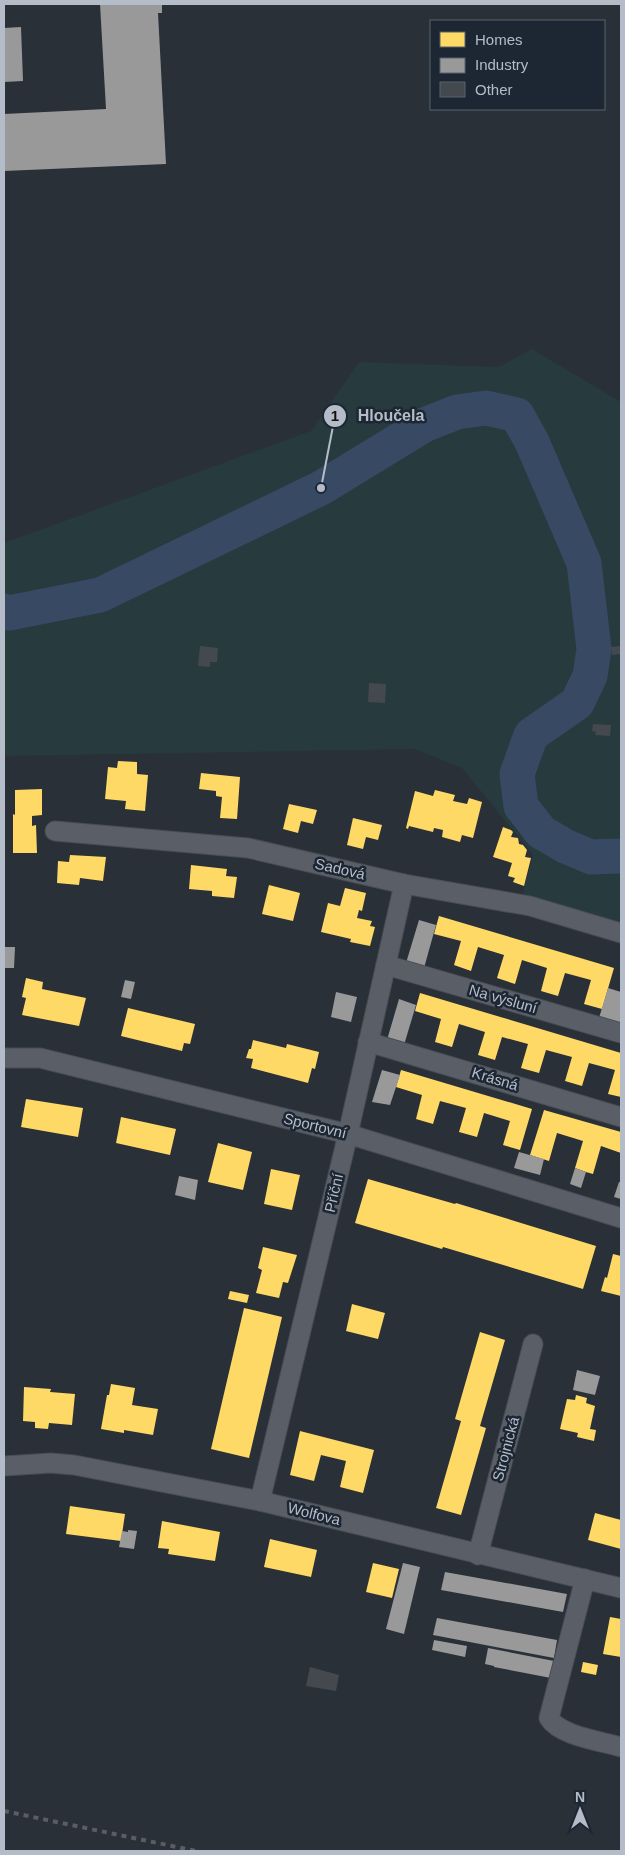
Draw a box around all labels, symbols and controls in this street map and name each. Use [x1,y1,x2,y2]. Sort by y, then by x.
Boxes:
legend [430,20,605,110]
text: Homes [475,31,523,48]
text: Industry [475,56,529,73]
text: Other [475,81,513,98]
callout: Hloučela [323,400,434,431]
text: 1 [331,407,339,424]
text: Hloučela [358,407,424,424]
street label: Sadová [313,855,367,883]
street label: Na výsluní [467,981,540,1017]
street label: Krásná [470,1063,521,1094]
street label: Sportovní [282,1109,349,1142]
street label: Příční [321,1171,346,1214]
street label: Strojnická [489,1414,522,1483]
street label: Wolfova [286,1499,343,1528]
north arrow [555,1785,605,1835]
text: N [575,1789,585,1805]

